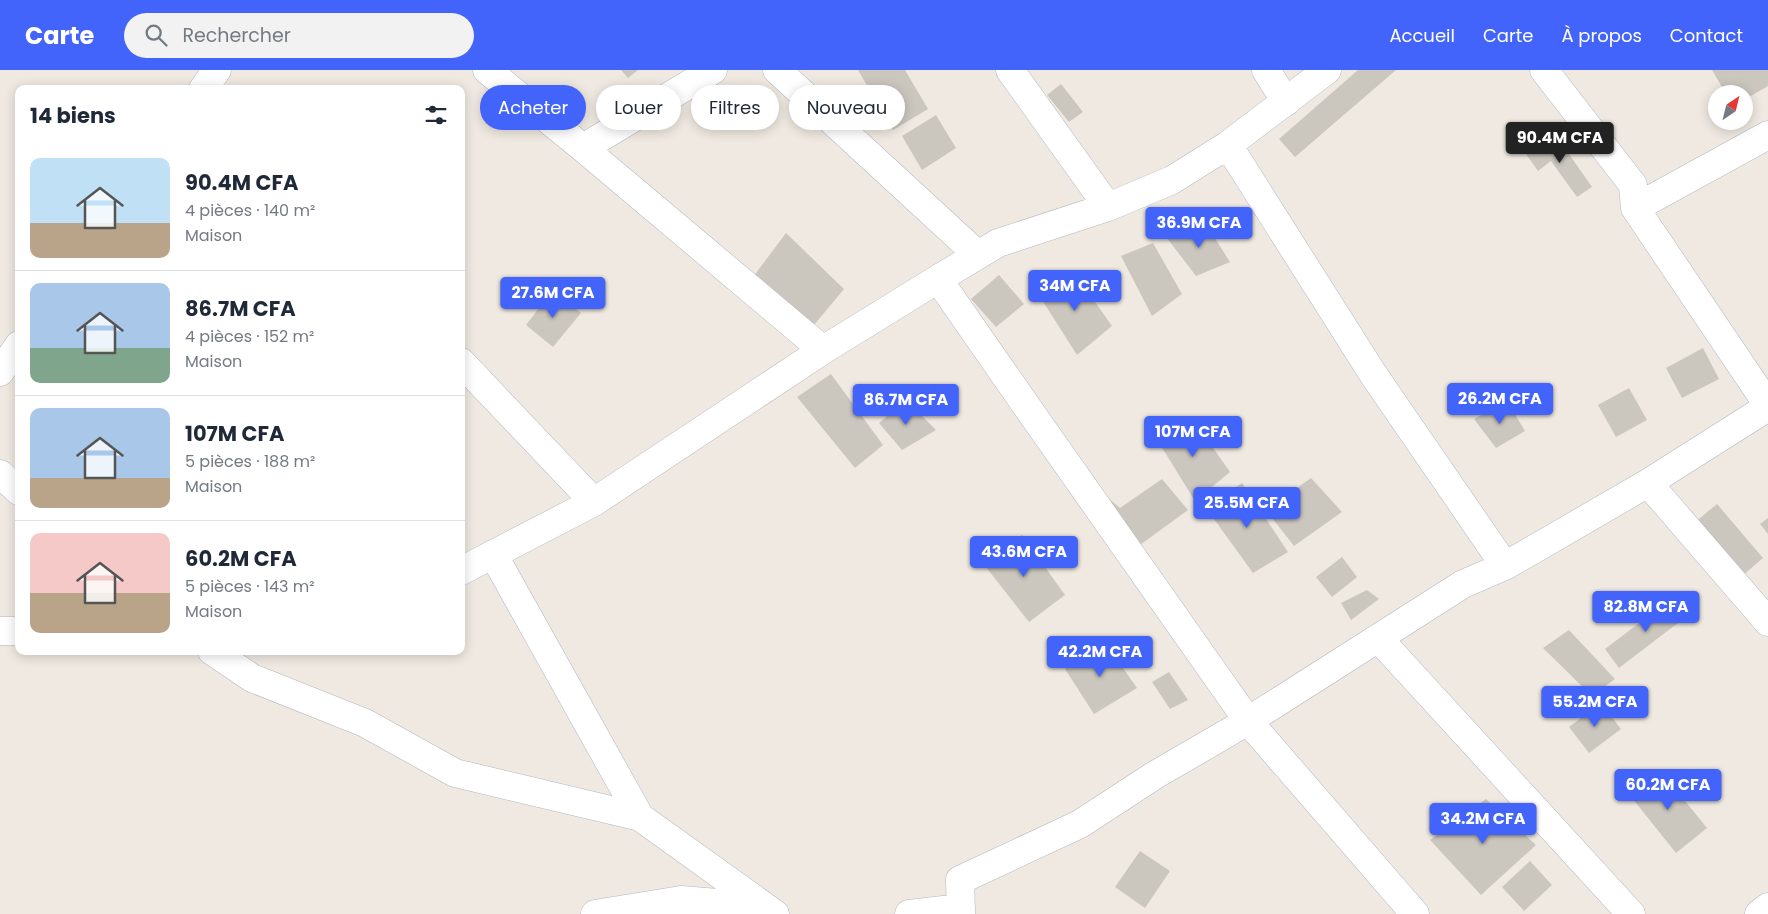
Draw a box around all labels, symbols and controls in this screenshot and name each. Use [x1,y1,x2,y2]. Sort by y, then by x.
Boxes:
search box [124,13,474,58]
text: Carte [25,19,94,52]
icon: search [142,21,170,49]
text: Rechercher [182,22,291,49]
text: Accueil [1389,23,1455,48]
text: Carte [1483,23,1533,48]
text: À propos [1561,23,1642,48]
text: Contact [1670,23,1743,48]
chip: Acheter [480,85,586,130]
chip: Louer [596,85,681,130]
chip: Filtres [691,85,779,130]
chip: Nouveau [789,85,905,130]
north arrow [1708,85,1752,130]
map controls [1708,85,1753,130]
text: 14 biens [30,101,116,130]
icon: filters [422,101,450,129]
pin: 90.4M CFA [1503,122,1617,164]
text: 90.4M CFA [1517,126,1603,149]
text: 90.4M CFA [185,168,298,197]
icon: home [70,178,130,238]
text: 4 pièces · 140 m² [185,199,315,222]
pin: 36.9M CFA [1142,206,1256,249]
text: 36.9M CFA [1156,211,1242,234]
text: Maison [185,224,242,247]
pin: 34M CFA [1029,270,1121,312]
text: 34M CFA [1039,274,1111,297]
pin: 27.6M CFA [496,276,610,319]
text: 27.6M CFA [511,281,595,304]
text: 86.7M CFA [185,294,296,323]
icon: home [70,303,130,363]
text: 4 pièces · 152 m² [185,325,314,348]
text: Maison [185,350,242,373]
pin: 26.2M CFA [1443,382,1557,425]
pin: 86.7M CFA [849,384,963,426]
text: 26.2M CFA [1458,387,1542,410]
text: 86.7M CFA [864,388,948,411]
pin: 107M CFA [1141,416,1245,458]
text: 107M CFA [185,419,285,448]
text: 107M CFA [1155,420,1231,443]
icon: home [70,428,130,488]
text: 5 pièces · 188 m² [185,450,315,473]
text: Maison [185,475,242,498]
pin: 25.5M CFA [1190,486,1304,529]
text: 25.5M CFA [1204,491,1290,514]
pin: 43.6M CFA [967,536,1081,578]
text: 43.6M CFA [981,540,1067,563]
text: 60.2M CFA [185,544,297,573]
icon: home [70,553,130,613]
text: 5 pièces · 143 m² [185,575,315,598]
pin: 82.8M CFA [1589,590,1703,633]
text: 82.8M CFA [1603,595,1689,618]
text: Maison [185,600,242,623]
pin: 42.2M CFA [1043,636,1157,678]
text: 42.2M CFA [1058,640,1142,663]
pin: 55.2M CFA [1538,686,1652,728]
text: 55.2M CFA [1552,690,1638,713]
pin: 60.2M CFA [1611,768,1725,811]
text: 60.2M CFA [1625,773,1711,796]
pin: 34.2M CFA [1426,802,1540,845]
text: 34.2M CFA [1441,807,1525,830]

